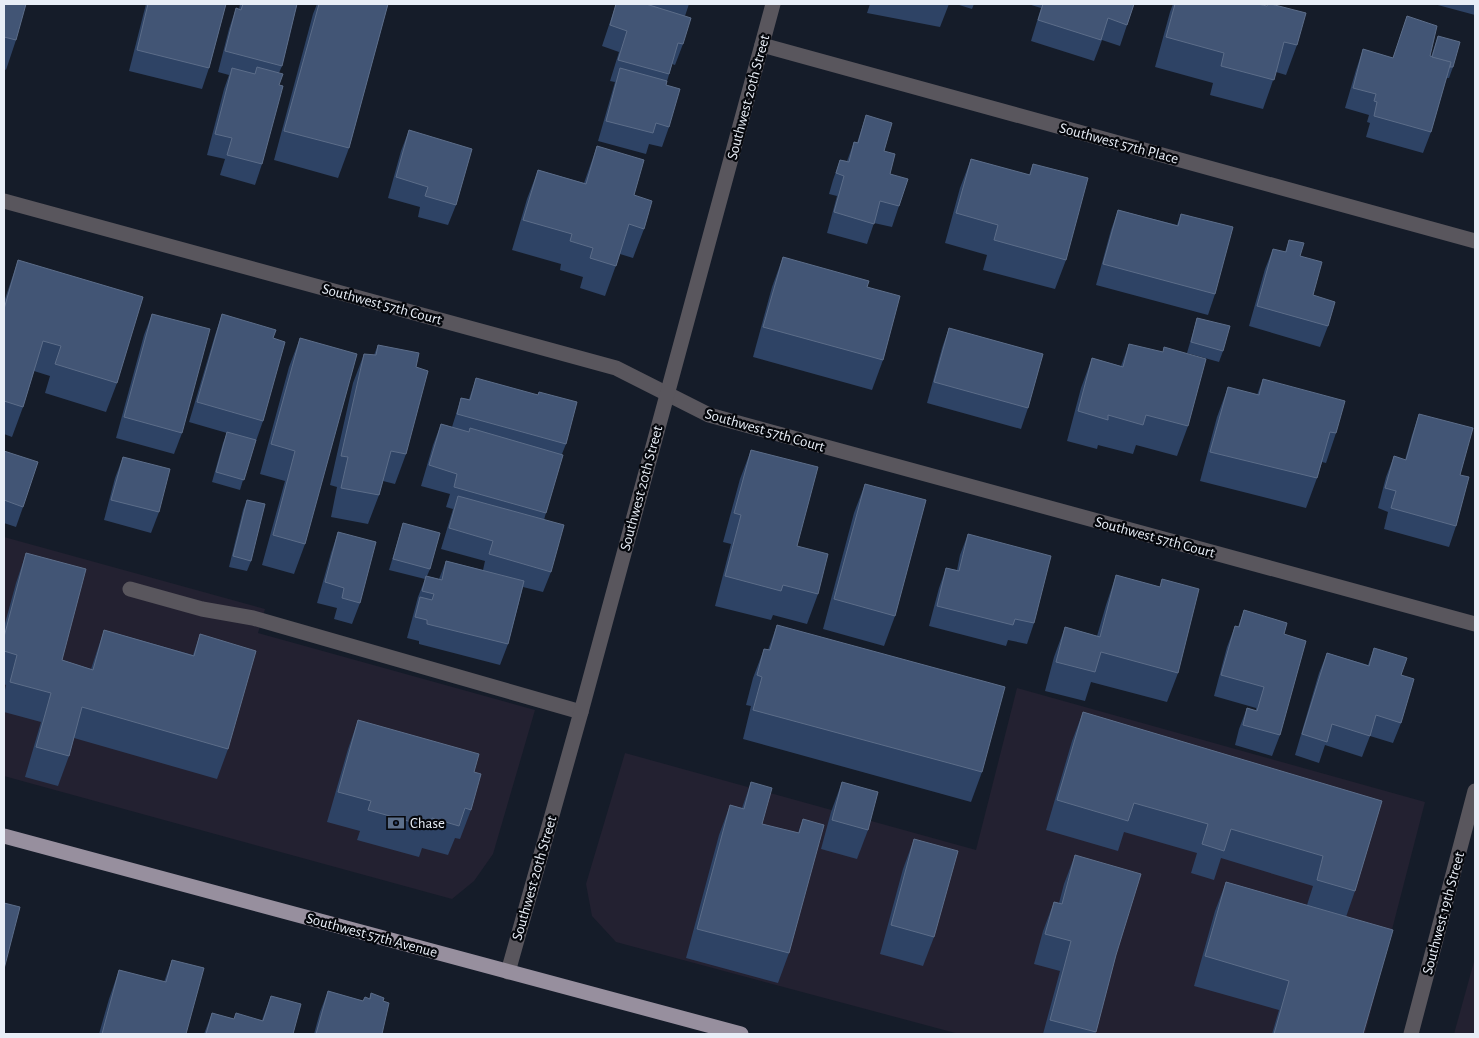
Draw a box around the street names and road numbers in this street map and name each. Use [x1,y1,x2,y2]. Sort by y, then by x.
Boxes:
street label: Southwest 20th Street [725,33,772,161]
street label: Southwest 57th Place [1058,120,1180,167]
street label: Southwest 57th Court [320,281,444,328]
street label: Southwest 57th Court [704,406,826,455]
street label: Southwest 20th Street [618,424,665,552]
street label: Southwest 57th Court [1093,514,1217,561]
street label: Southwest 20th Street [510,814,560,942]
street label: Southwest 19th Street [1420,850,1467,976]
street label: Southwest 57th Avenue [305,911,439,960]

